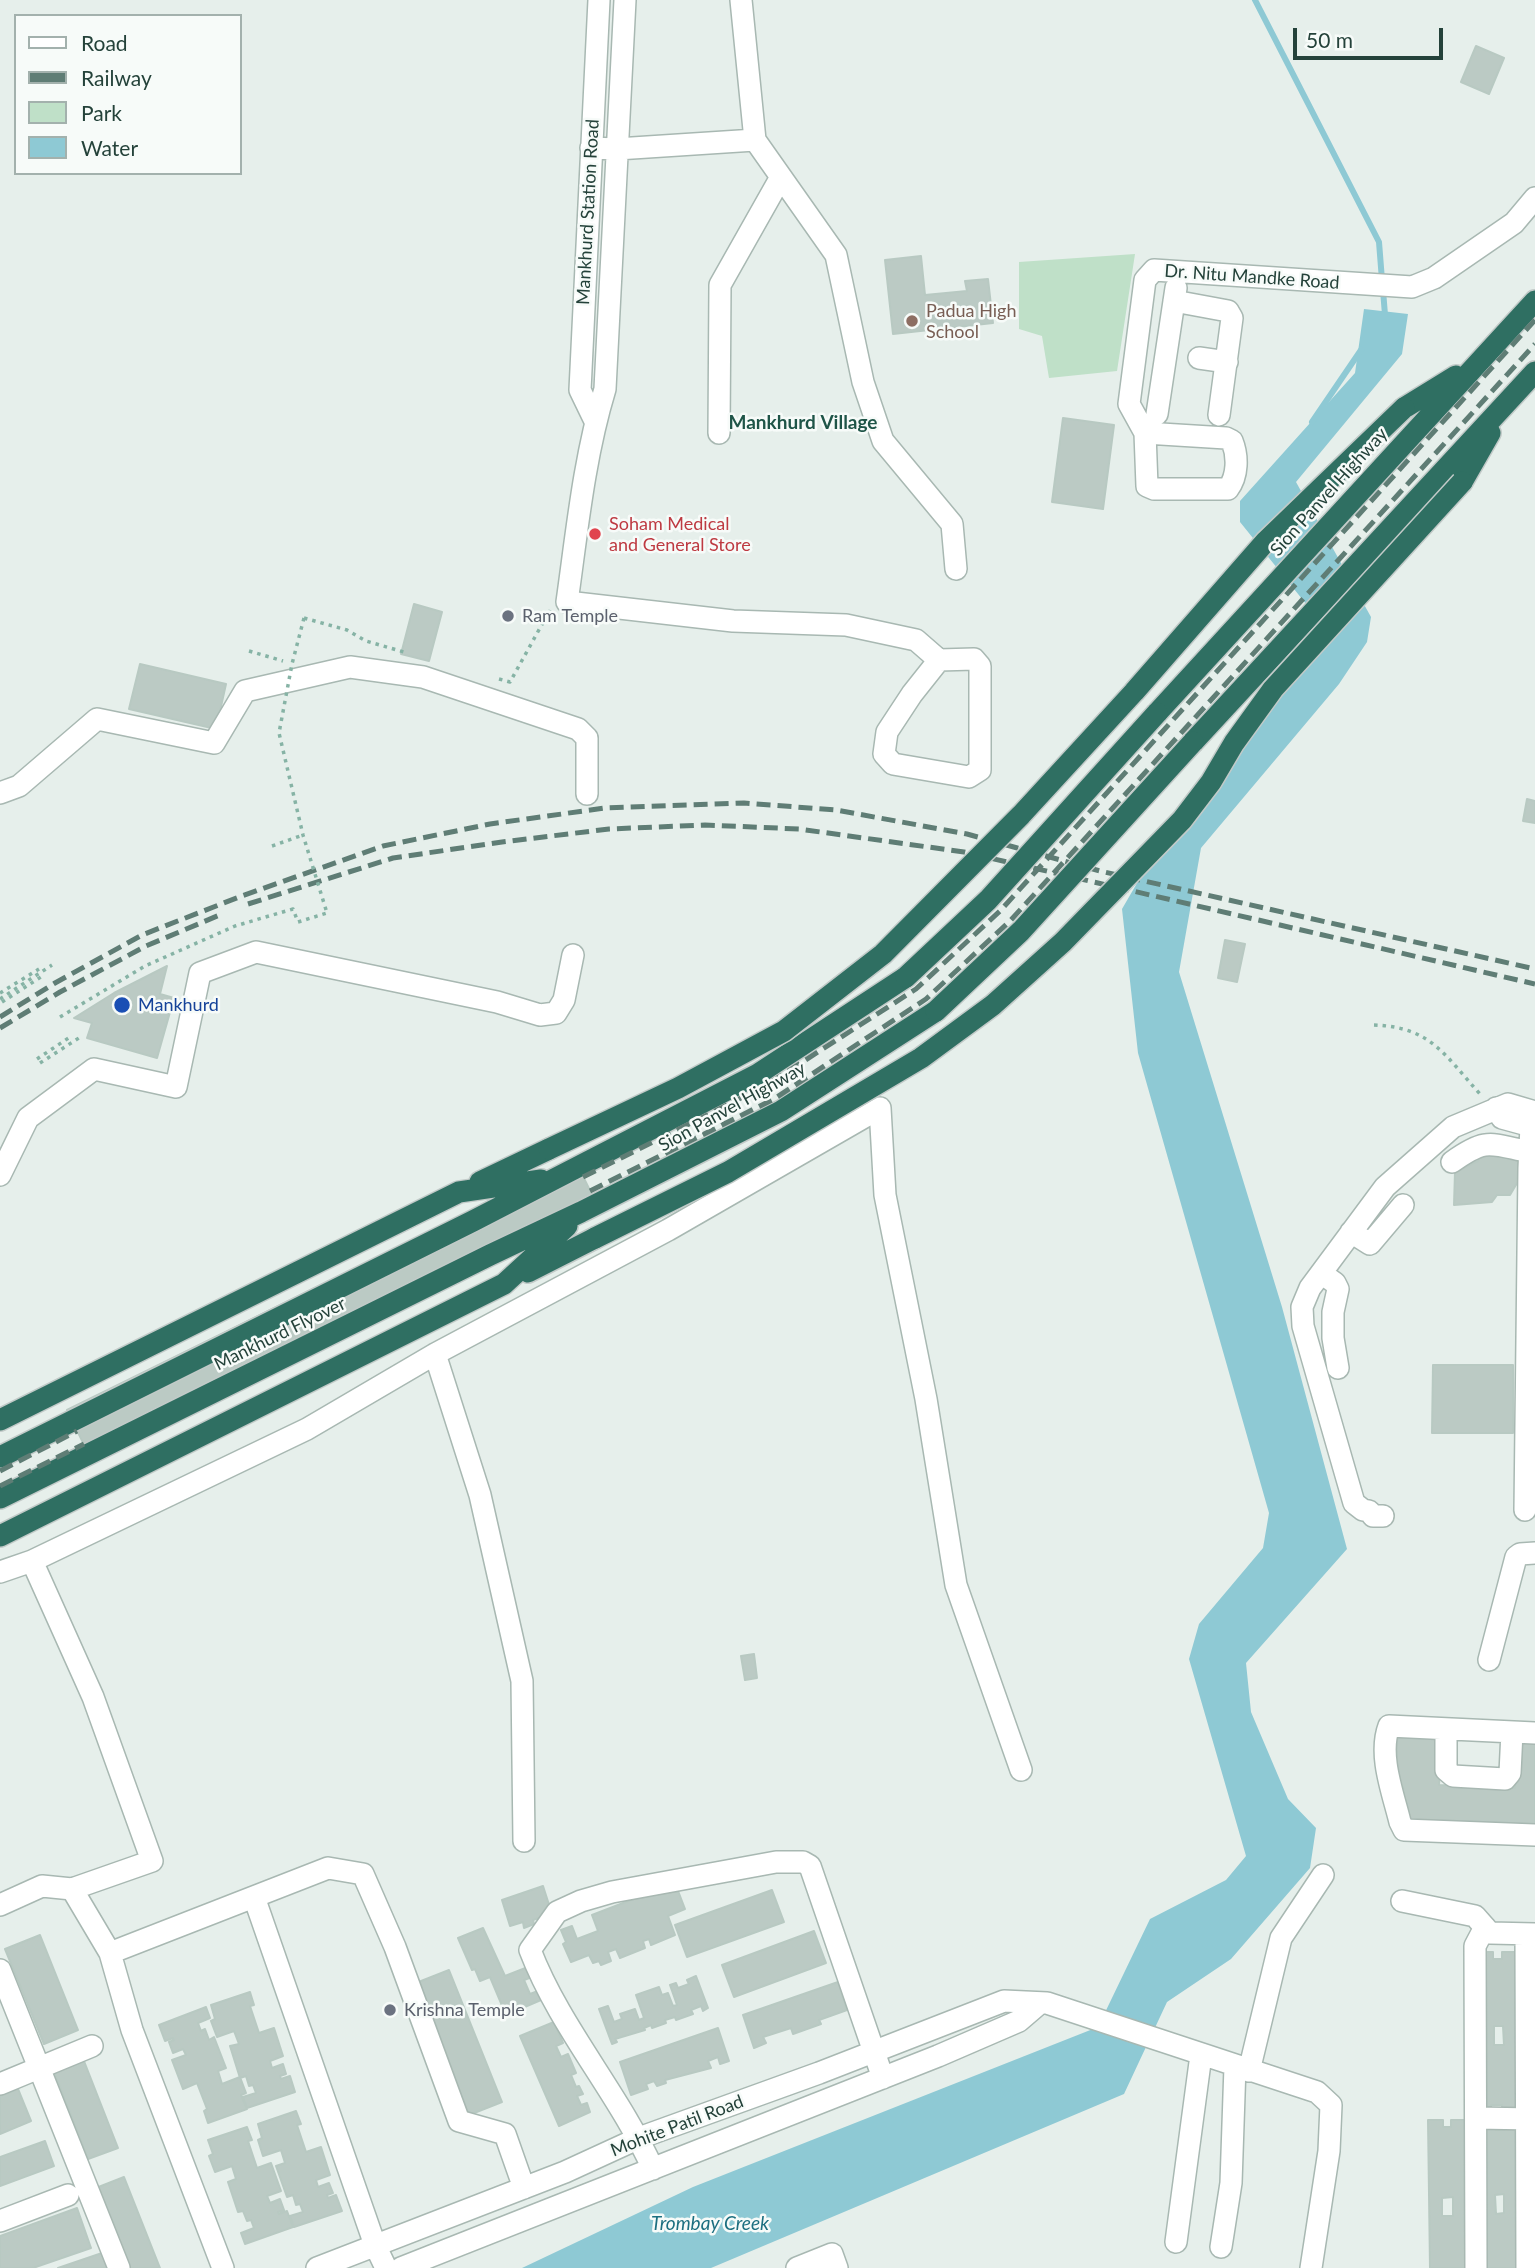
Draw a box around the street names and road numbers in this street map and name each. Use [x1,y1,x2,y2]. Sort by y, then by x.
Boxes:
street label: Mankhurd Station Road [572,119,604,305]
street label: Dr. Nitu Mandke Road [1164,260,1340,294]
street label: Sion Panvel Highway [1266,423,1392,561]
street label: Sion Panvel Highway [655,1058,809,1156]
street label: Mankhurd Flyover [211,1293,349,1375]
street label: Mohite Patil Road [607,2091,747,2161]

